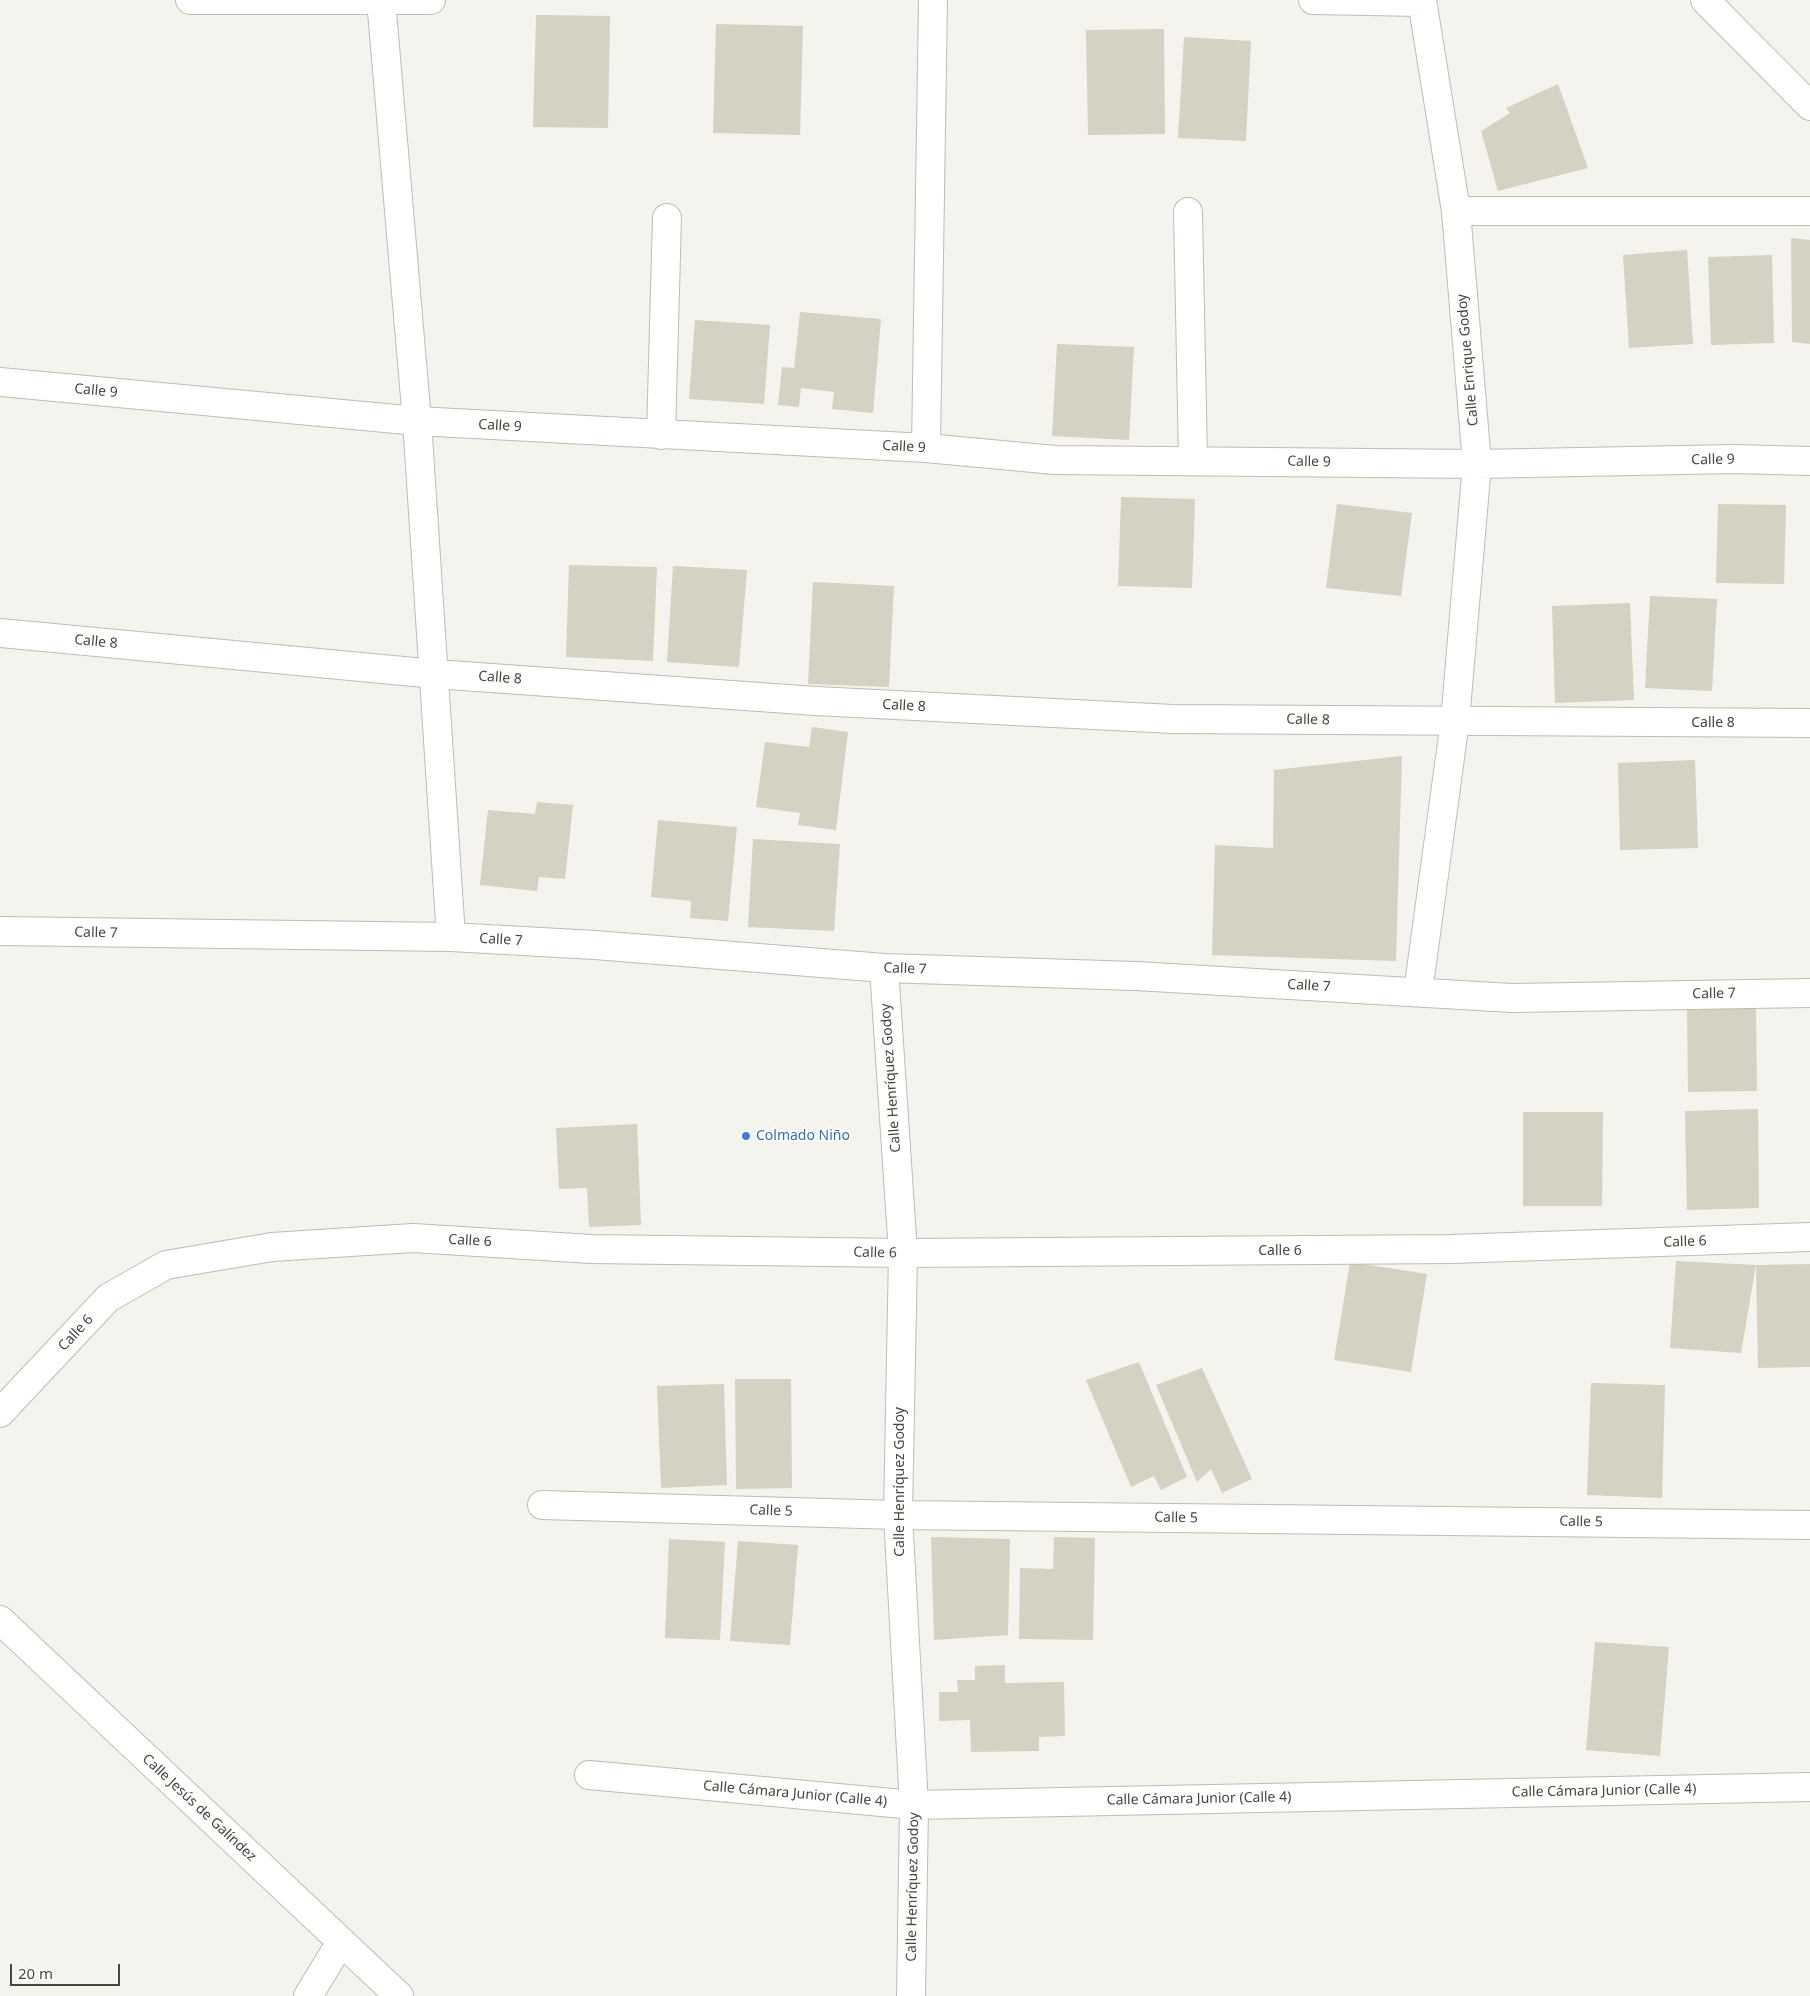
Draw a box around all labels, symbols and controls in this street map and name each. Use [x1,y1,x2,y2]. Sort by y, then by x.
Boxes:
street label: Calle Enrique Godoy [1454,293,1482,427]
street label: Calle 9 [74,381,118,401]
street label: Calle 9 [478,416,522,436]
street label: Calle 9 [882,437,926,457]
street label: Calle 9 [1691,451,1735,469]
street label: Calle 9 [1287,453,1331,471]
street label: Calle 8 [74,632,118,652]
street label: Calle 8 [478,668,522,688]
street label: Calle 8 [882,696,926,716]
street label: Calle 8 [1286,711,1330,729]
street label: Calle 8 [1691,715,1735,731]
street label: Calle 7 [74,924,118,942]
street label: Calle 7 [479,930,523,950]
street label: Calle 7 [883,960,927,978]
street label: Calle 7 [1287,976,1331,996]
street label: Calle 7 [1692,985,1736,1003]
street label: Calle Henríquez Godoy [877,1003,905,1153]
place label: Colmado Niño [756,1128,850,1144]
marker: Colmado Niño [740,1130,752,1142]
street label: Calle 6 [448,1231,492,1251]
street label: Calle 6 [1663,1233,1707,1251]
street label: Calle 6 [1258,1243,1302,1259]
street label: Calle 6 [853,1244,897,1262]
street label: Calle 6 [55,1311,97,1355]
street label: Calle Henríquez Godoy [892,1407,908,1557]
street label: Calle 5 [749,1502,793,1520]
street label: Calle 5 [1154,1509,1198,1527]
street label: Calle 5 [1559,1513,1603,1531]
street label: Calle Jesús de Galíndez [138,1751,260,1865]
street label: Calle Cámara Junior (Calle 4) [702,1778,888,1810]
street label: Calle Cámara Junior (Calle 4) [1512,1781,1696,1801]
street label: Calle Cámara Junior (Calle 4) [1107,1789,1291,1809]
street label: Calle Henríquez Godoy [903,1812,923,1962]
scale bar [12,1954,122,1986]
text: 20 m [18,1963,53,1983]

